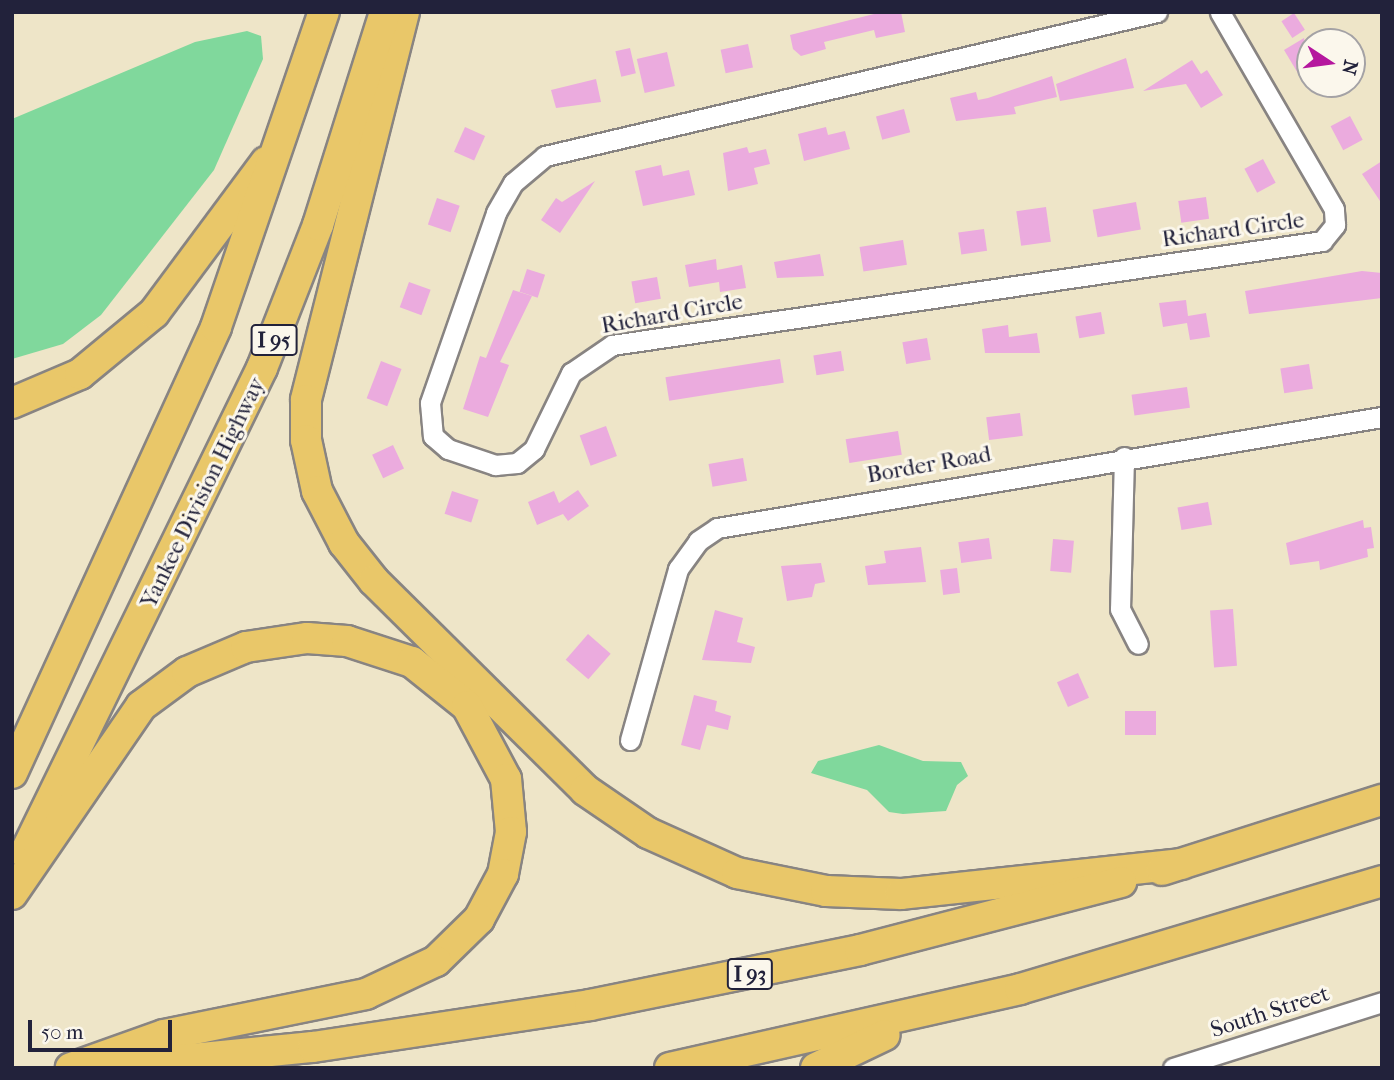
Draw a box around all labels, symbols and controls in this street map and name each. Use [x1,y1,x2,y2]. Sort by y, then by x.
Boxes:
north arrow [1296,28,1366,98]
text: N [1337,58,1362,77]
street label: Richard Circle [1160,206,1306,254]
street label: Richard Circle [599,288,745,340]
road number: I 95 [250,322,298,358]
street label: Yankee Division Highway [135,373,271,613]
street label: Border Road [865,440,993,490]
road number: I 93 [726,956,774,992]
street label: South Street [1207,980,1333,1044]
scale bar [32,1006,175,1050]
text: 50 m [41,1020,84,1044]

